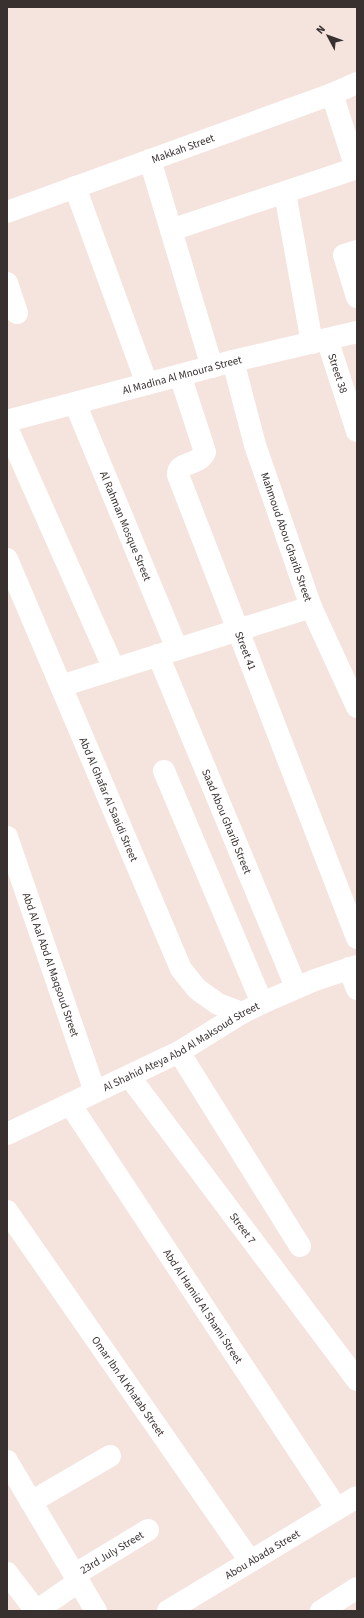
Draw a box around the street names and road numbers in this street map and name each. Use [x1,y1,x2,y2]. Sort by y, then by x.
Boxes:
street label: Makkah Street [149,130,216,166]
street label: Al Madina Al Mnoura Street [121,352,243,398]
street label: Street 38 [325,352,352,395]
street label: Al Rahman Mosque Street [96,469,155,583]
street label: Mahmoud Abou Gharib Street [257,470,316,604]
street label: Street 41 [232,629,260,672]
street label: Abd Al Ghafar Al Saaidi Street [76,735,142,864]
street label: Saad Abou Gharib Street [199,766,256,876]
street label: Abd Al Aal Abd Al Maqsoud Street [19,890,83,1039]
street label: Al Shahid Ateya Abd Al Maksoud Street [100,998,262,1095]
street label: Street 7 [226,1209,260,1247]
street label: Abd Al Hamid Al Shami Street [160,1246,247,1366]
street label: Omar Ibn Al Khatab Street [88,1333,169,1439]
street label: Abou Abada Street [222,1526,303,1583]
street label: 23rd July Street [77,1527,146,1577]

